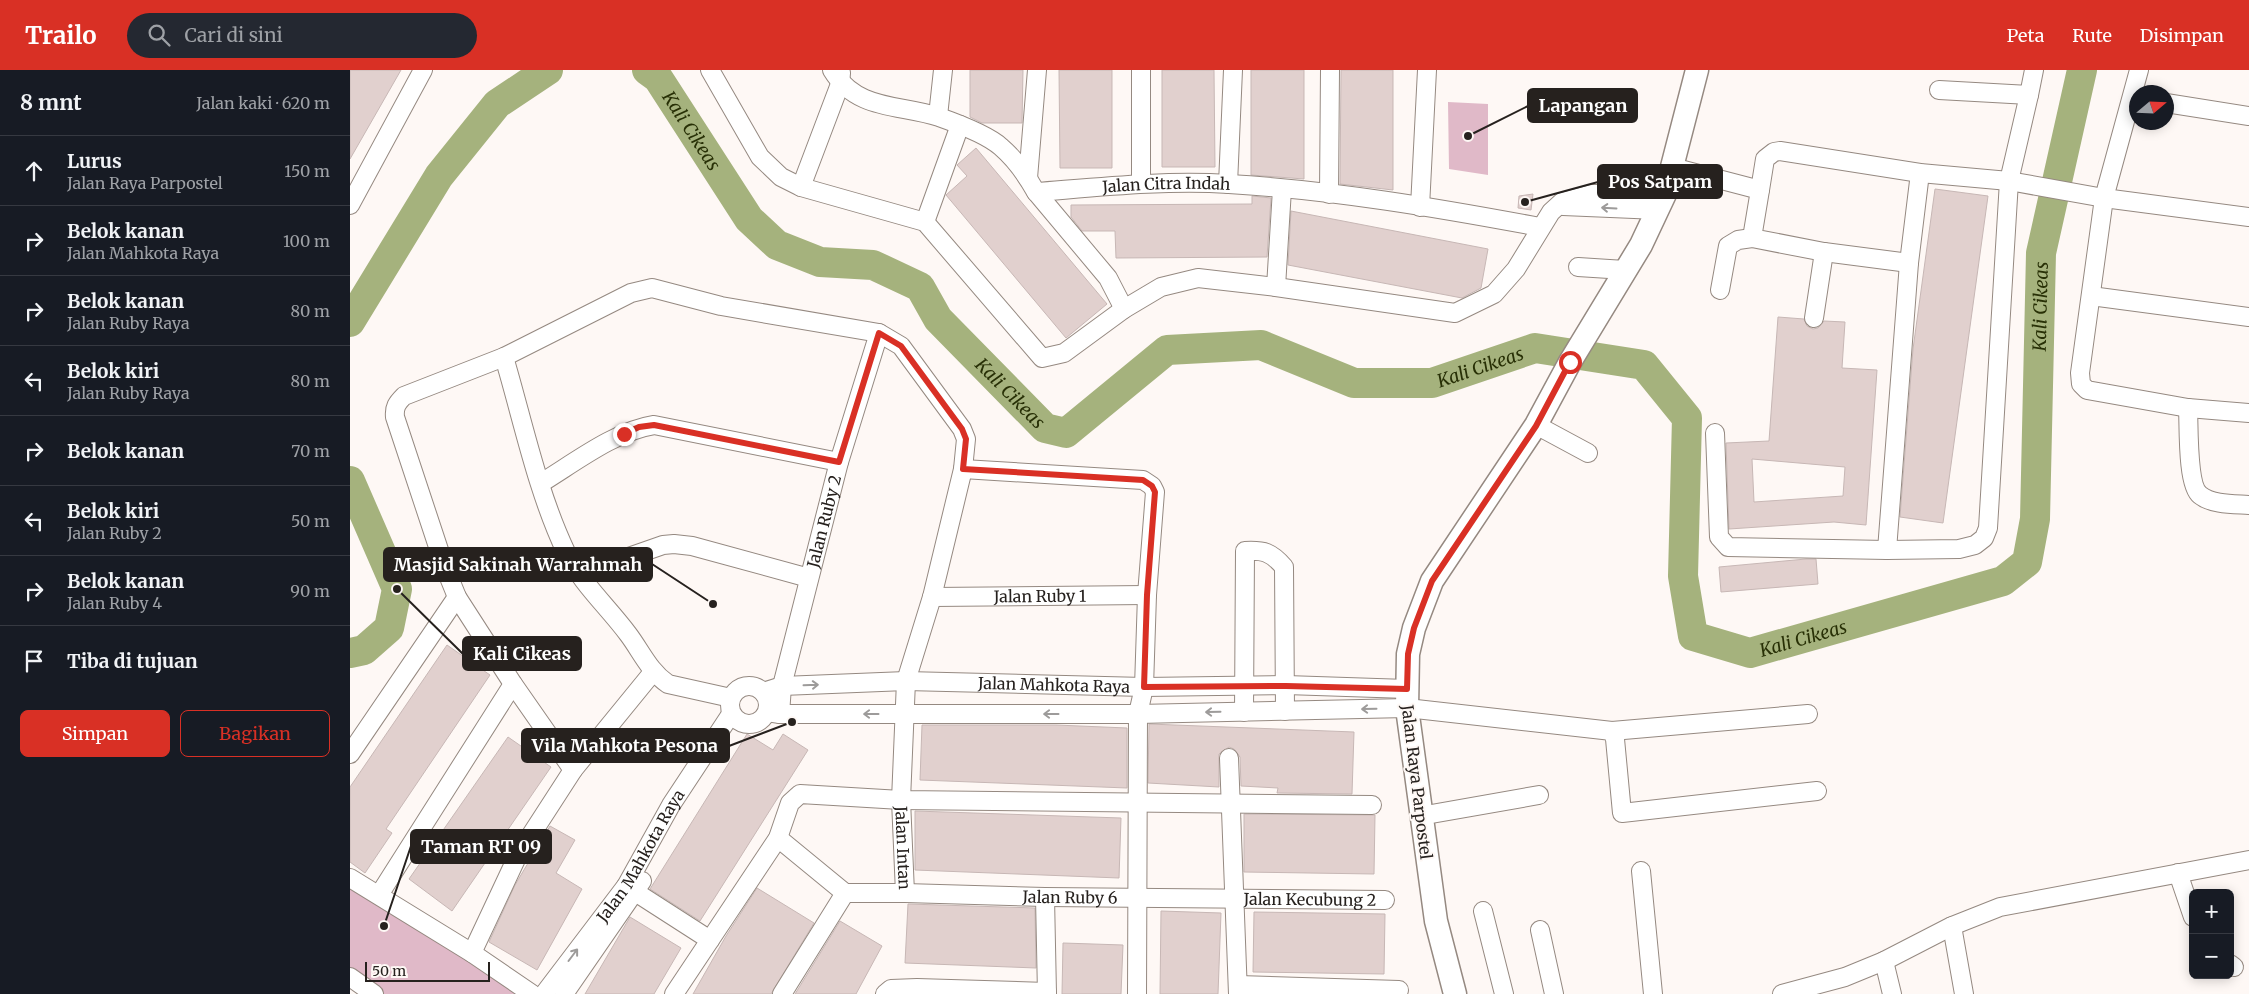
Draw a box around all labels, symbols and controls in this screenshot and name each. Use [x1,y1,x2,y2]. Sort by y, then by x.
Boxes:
search box [127,13,477,58]
text: Trailo [25,20,97,51]
icon: search [145,21,173,49]
text: Cari di sini [185,23,283,47]
text: Peta [2007,24,2044,47]
text: Rute [2072,24,2112,47]
text: Disimpan [2140,24,2224,47]
north arrow [2129,85,2174,130]
water label: Kali Cikeas [657,86,726,174]
text: 8 mnt [20,89,82,116]
callout: Lapangan [1528,89,1637,122]
text: Jalan kaki · 620 m [196,93,330,113]
text: Lapangan [1539,94,1627,117]
text: Lurus [67,149,122,173]
icon: ahead [20,157,48,185]
text: 150 m [284,161,330,181]
callout: Pos Satpam [1598,165,1722,198]
text: Pos Satpam [1608,170,1712,193]
text: Jalan Raya Parpostel [67,173,223,193]
street label: Jalan Citra Indah [1101,173,1231,197]
one-way arrow [1601,204,1617,213]
text: Belok kanan [67,219,184,243]
icon: right [20,227,48,255]
text: 100 m [283,231,330,251]
text: Jalan Mahkota Raya [67,243,219,263]
water label: Kali Cikeas [2027,261,2052,353]
text: Belok kanan [67,289,184,313]
icon: right [20,297,48,325]
text: 80 m [291,301,330,321]
text: Jalan Ruby Raya [67,313,190,333]
water label: Kali Cikeas [1433,341,1526,392]
route start [1559,351,1582,374]
water label: Kali Cikeas [970,352,1050,433]
text: Belok kiri [67,359,159,383]
icon: left [20,367,48,395]
text: 80 m [291,371,330,391]
text: Jalan Ruby Raya [67,383,190,403]
route end [613,423,636,446]
icon: right [20,437,48,465]
text: Belok kanan [67,439,184,463]
text: 70 m [291,441,330,461]
street label: Jalan Ruby 2 [802,473,845,571]
text: Belok kiri [67,499,159,523]
icon: left [20,507,48,535]
text: 50 m [291,511,330,531]
text: Jalan Ruby 2 [67,523,162,543]
callout: Masjid Sakinah Warrahmah [384,548,652,581]
text: Masjid Sakinah Warrahmah [394,553,642,576]
text: Belok kanan [67,569,184,593]
icon: right [20,577,48,605]
text: 90 m [290,581,330,601]
street label: Jalan Ruby 1 [993,586,1086,606]
text: Jalan Ruby 4 [67,593,162,613]
water label: Kali Cikeas [1756,615,1849,662]
callout: Kali Cikeas [463,637,581,670]
text: Kali Cikeas [473,642,571,665]
icon: arrive [20,647,48,675]
text: Tiba di tujuan [67,649,198,673]
street label: Jalan Mahkota Raya [977,673,1131,697]
one-way arrow [802,680,819,690]
street label: Jalan Raya Parpostel [1397,703,1436,861]
one-way arrow [1362,704,1378,714]
one-way arrow [1206,708,1222,717]
one-way arrow [863,709,880,719]
one-way arrow [1043,709,1060,719]
button: Simpan [20,710,170,757]
button: Bagikan [180,710,330,757]
callout: Vila Mahkota Pesona [522,729,729,762]
text: Vila Mahkota Pesona [531,734,718,757]
street label: Jalan Mahkota Raya [592,785,689,927]
street label: Jalan Intan [891,805,915,890]
callout: Taman RT 09 [411,830,551,863]
text: Taman RT 09 [421,835,541,858]
street label: Jalan Ruby 6 [1021,886,1118,908]
street label: Jalan Kecubung 2 [1242,889,1376,910]
map controls [2189,889,2234,979]
button: + [2189,889,2234,934]
button: − [2189,934,2234,979]
one-way arrow [568,948,578,962]
scale bar [365,959,490,982]
text: 50 m [372,962,406,980]

